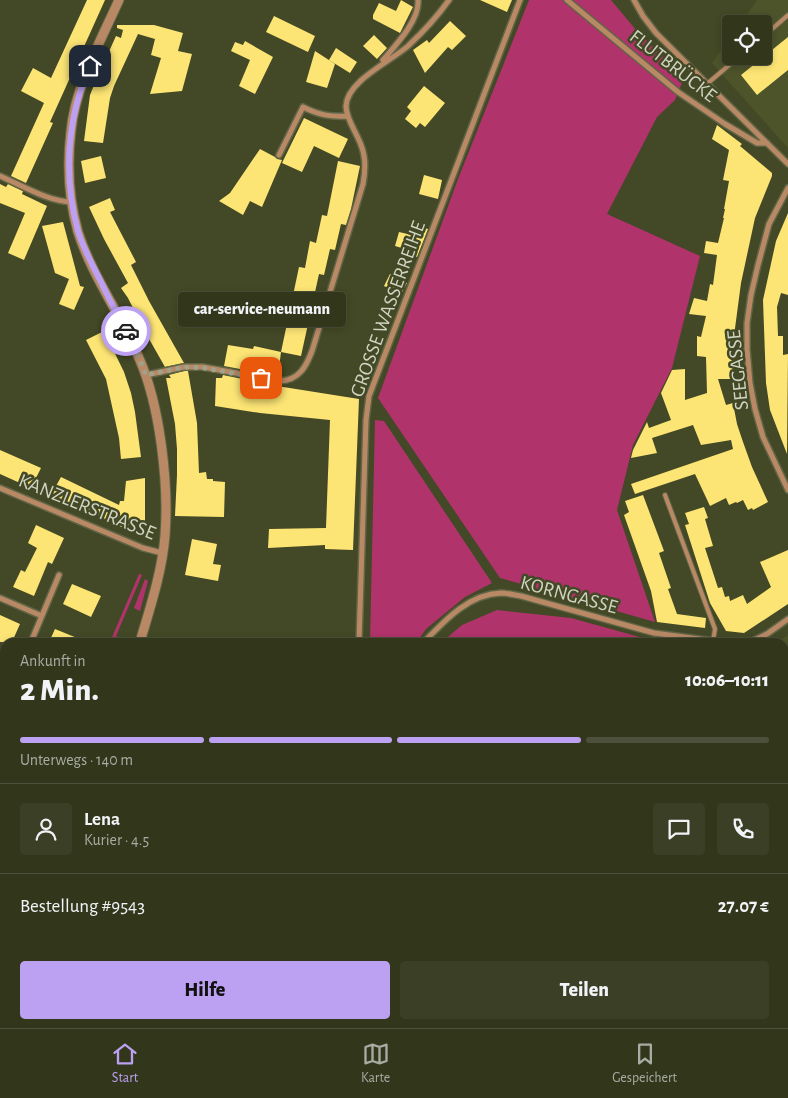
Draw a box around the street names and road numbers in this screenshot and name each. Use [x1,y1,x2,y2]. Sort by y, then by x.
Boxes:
street label: FLUTBRÜCKE [626,26,721,106]
street label: GROSSE WASSERREIHE [347,218,429,400]
street label: SEEGASSE [724,329,752,411]
street label: KANZLERSTRASSE [16,470,159,544]
street label: KORNGASSE [518,572,620,618]

